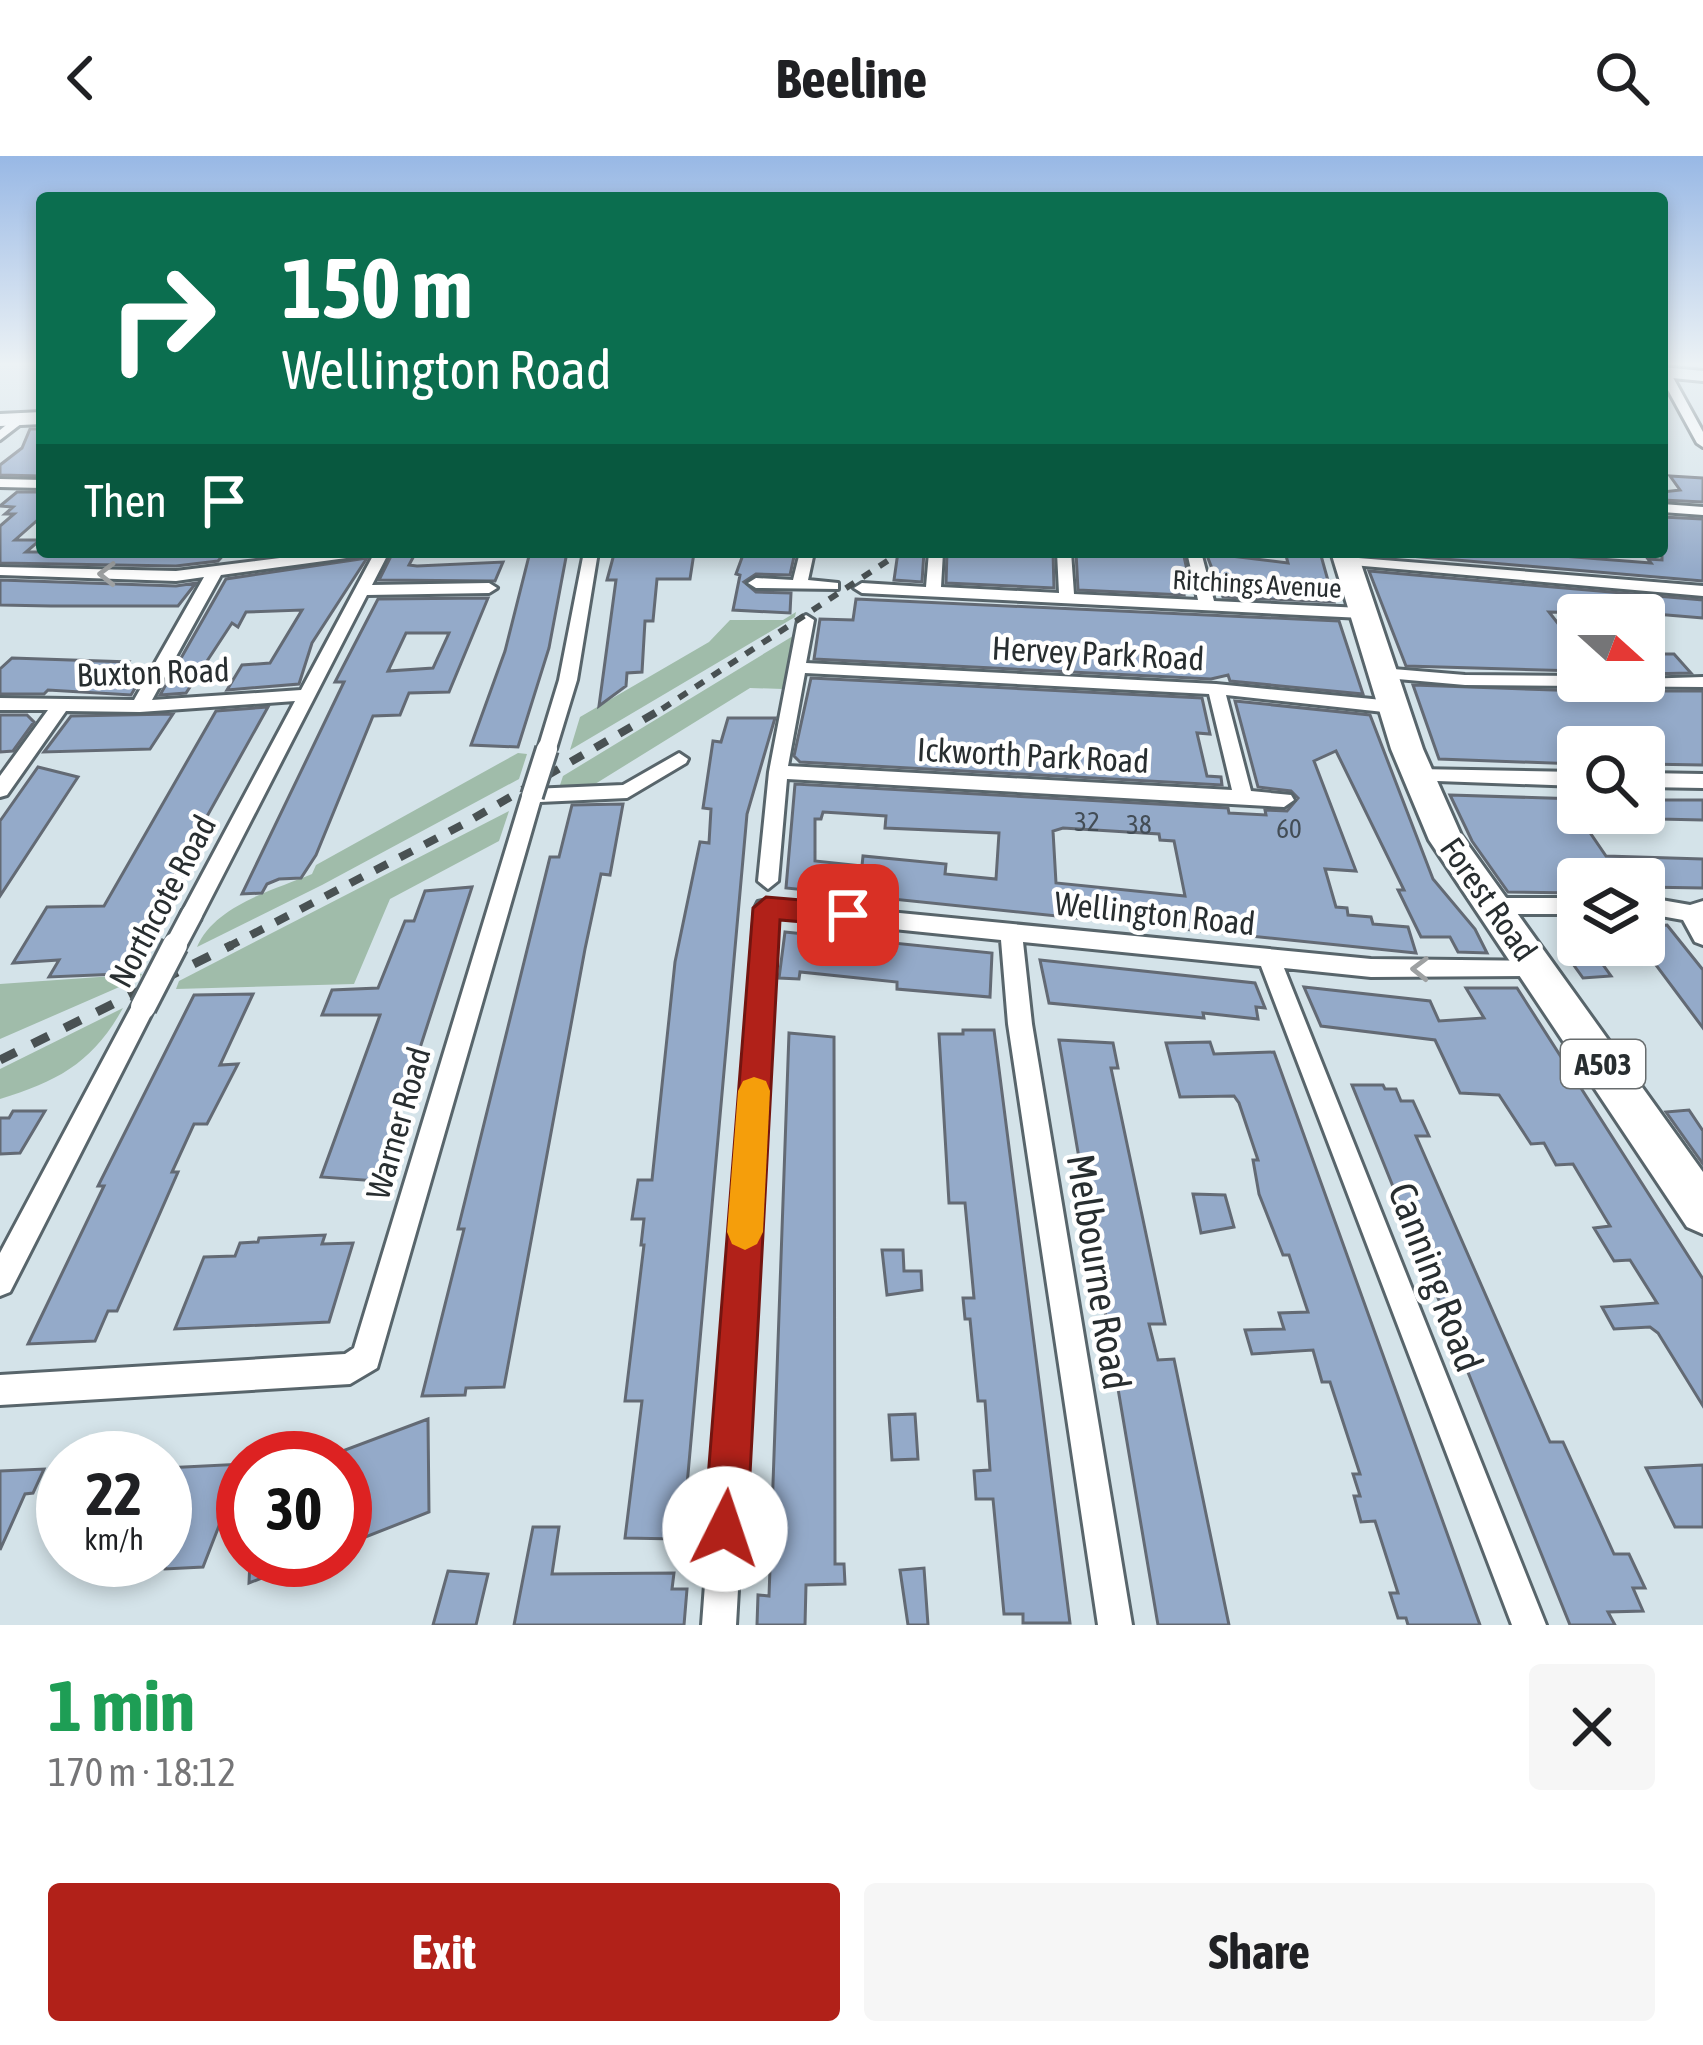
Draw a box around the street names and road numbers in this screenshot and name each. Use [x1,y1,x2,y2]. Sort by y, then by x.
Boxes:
street label: Ritchings Avenue [1172,564,1342,604]
street label: Hervey Park Road [991,628,1205,678]
street label: Buxton Road [76,650,230,694]
street label: Ickworth Park Road [916,730,1150,780]
street label: Northcote Road [101,809,223,993]
street label: Forest Road [1433,830,1545,968]
street label: Wellington Road [1053,884,1257,942]
road number: A503 [1561,1040,1645,1088]
street label: Warner Road [358,1043,438,1203]
street label: Melbourne Road [1059,1151,1139,1393]
street label: Canning Road [1380,1177,1492,1377]

